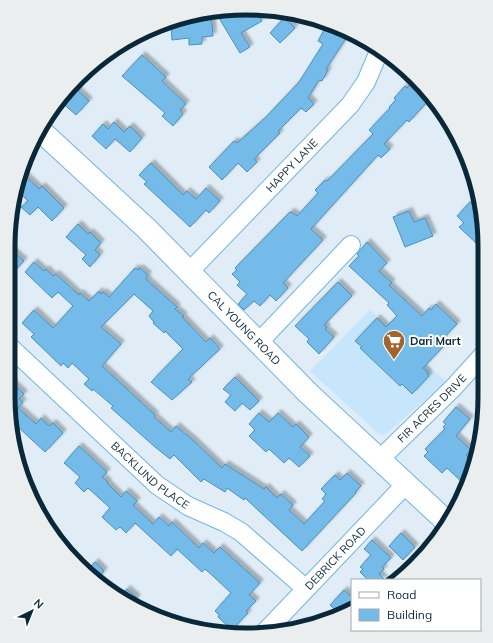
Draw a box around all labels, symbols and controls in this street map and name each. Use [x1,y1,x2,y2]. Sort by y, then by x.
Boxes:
street label: HAPPY LANE [263,136,321,195]
street label: CAL YOUNG ROAD [205,288,284,368]
supermarket icon: Dari Mart [381,328,407,361]
place label: Dari Mart [410,334,461,348]
street label: FIR ACRES DRIVE [394,371,469,445]
street label: BACKLUND PLACE [108,439,192,512]
street label: DEBRICK ROAD [302,524,369,593]
legend [351,579,481,631]
text: Road [387,587,416,602]
north arrow [12,591,52,631]
text: N [31,596,47,612]
text: Building [387,607,432,622]

